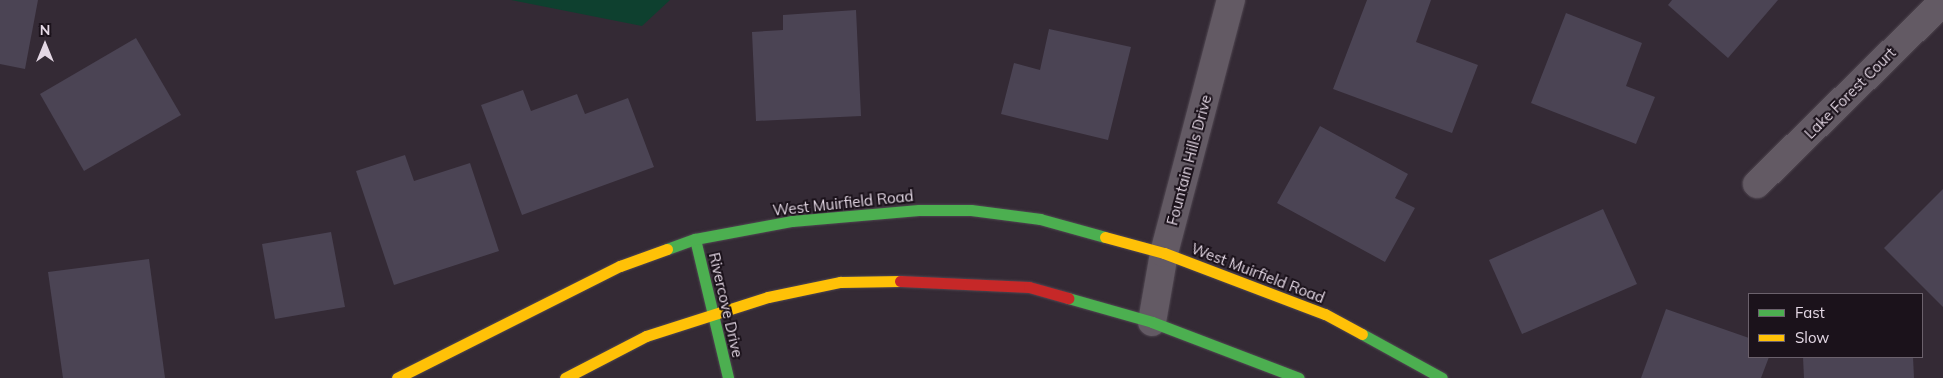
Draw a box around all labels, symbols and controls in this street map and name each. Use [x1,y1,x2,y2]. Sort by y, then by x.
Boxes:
north arrow [20,20,70,70]
text: N [40,21,50,39]
street label: Lake Forest Court [1801,44,1899,142]
street label: Fountain Hills Drive [1163,93,1215,227]
street label: West Muirfield Road [772,187,914,219]
street label: West Muirfield Road [1189,239,1327,307]
street label: Rivercove Drive [705,251,747,359]
legend [1748,293,1923,358]
text: Fast [1795,303,1825,322]
text: Slow [1795,328,1829,347]

